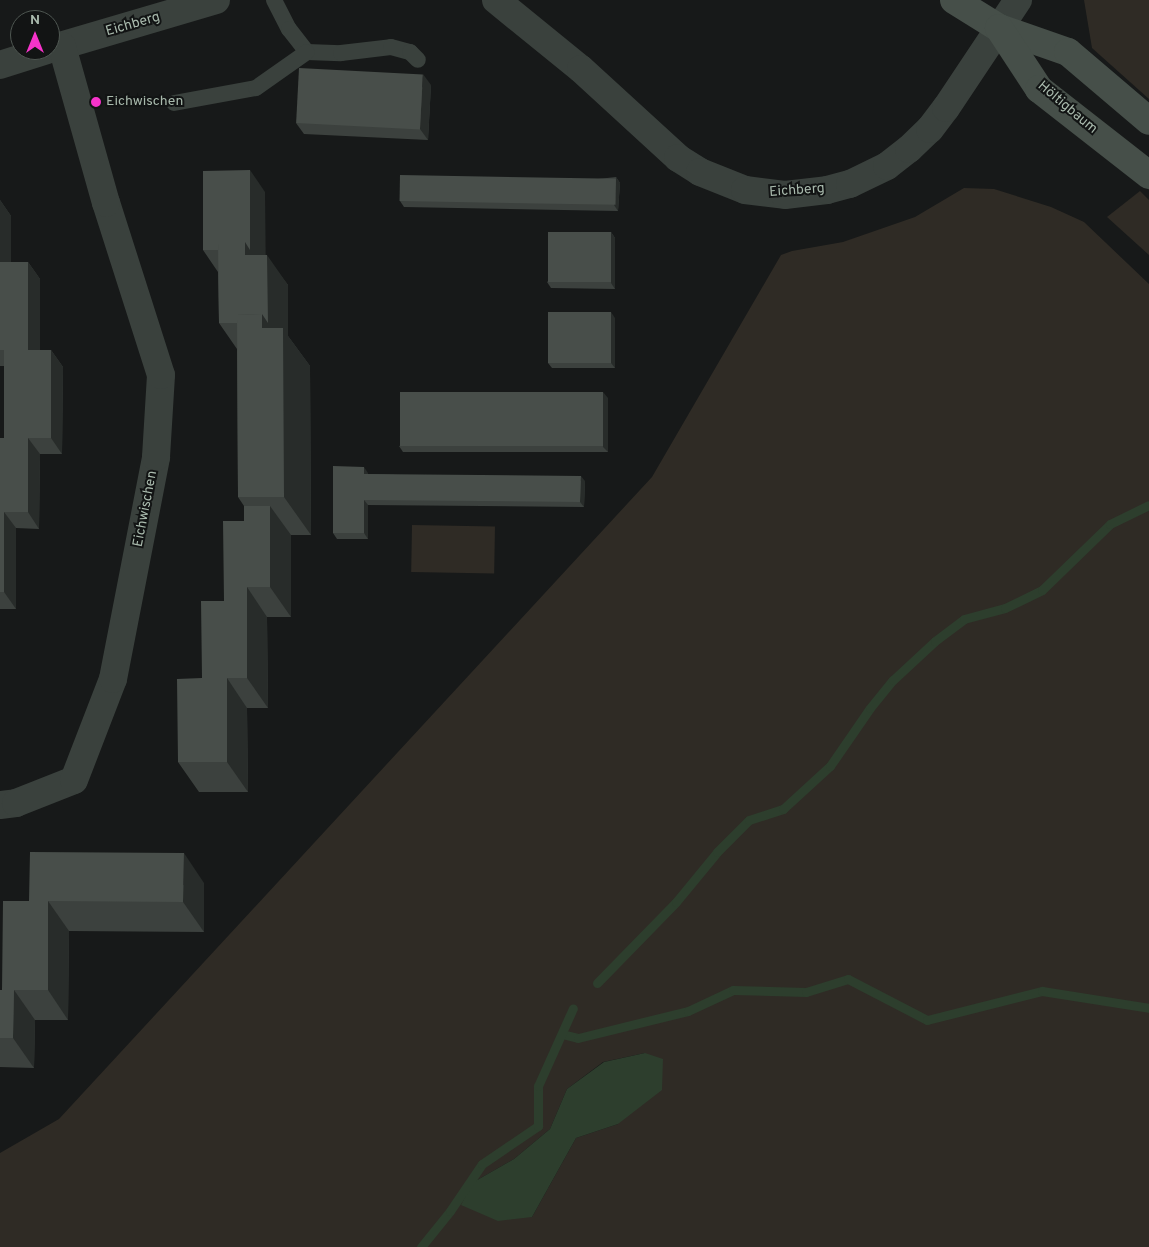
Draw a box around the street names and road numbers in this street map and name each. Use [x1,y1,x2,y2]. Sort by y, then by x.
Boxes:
street label: Eichberg [104,9,162,41]
street label: Höltigbaum [1034,78,1100,138]
street label: Eichberg [769,181,825,201]
street label: Eichwischen [130,469,162,549]

